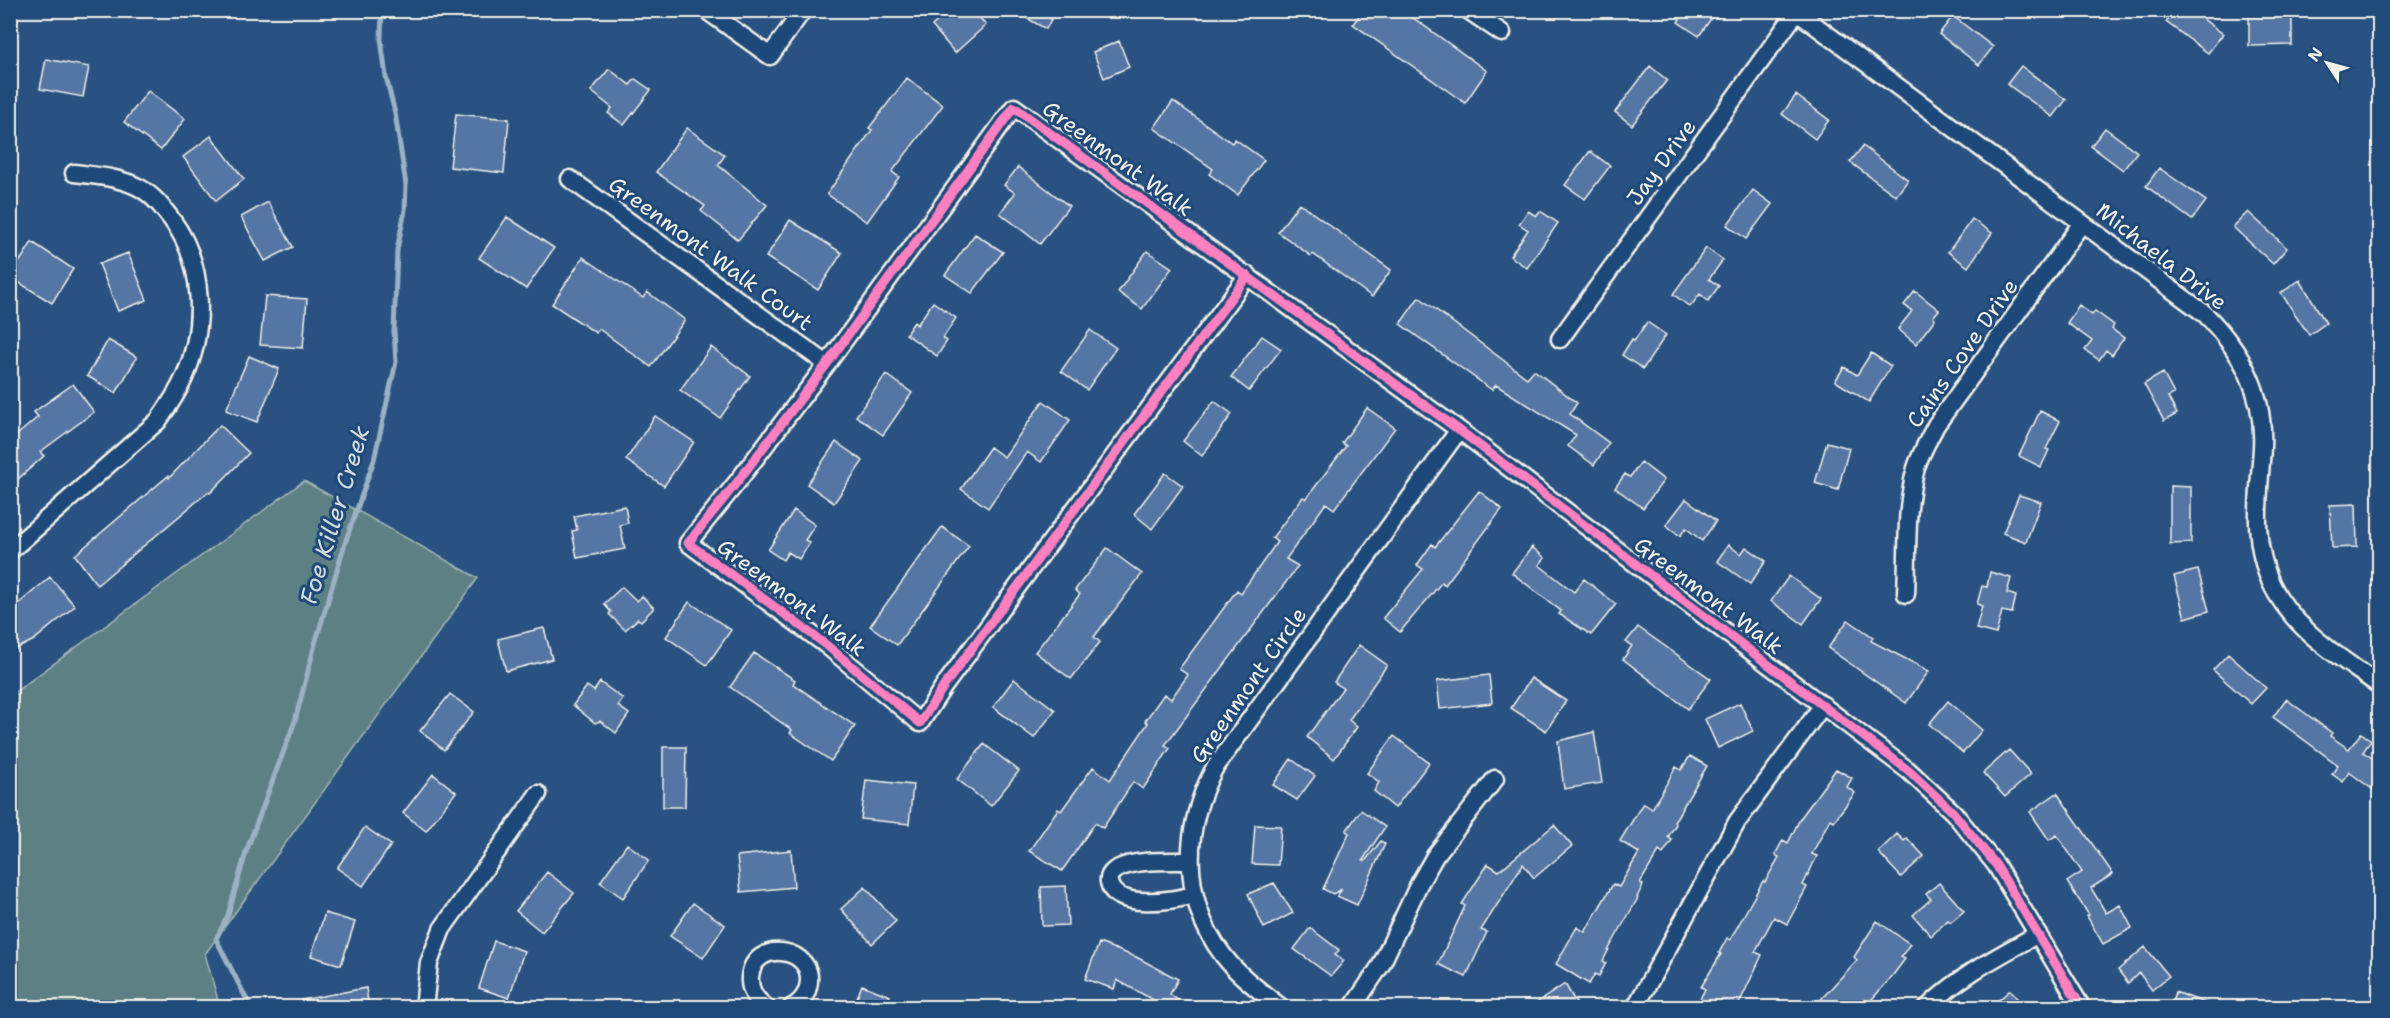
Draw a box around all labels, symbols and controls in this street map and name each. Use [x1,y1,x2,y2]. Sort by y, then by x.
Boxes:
north arrow [2297,33,2357,93]
text: N [2303,43,2327,66]
street label: Greenmont Walk [1037,94,1199,223]
street label: Jay Drive [1620,113,1703,211]
street label: Greenmont Walk Court [603,170,818,337]
street label: Michaela Drive [2090,196,2233,317]
street label: Cains Cove Drive [1900,273,2025,434]
water label: Foe Killer Creek [293,422,377,608]
street label: Greenmont Walk [1628,530,1789,661]
street label: Greenmont Walk [711,532,872,663]
street label: Greenmont Circle [1184,602,1313,769]

